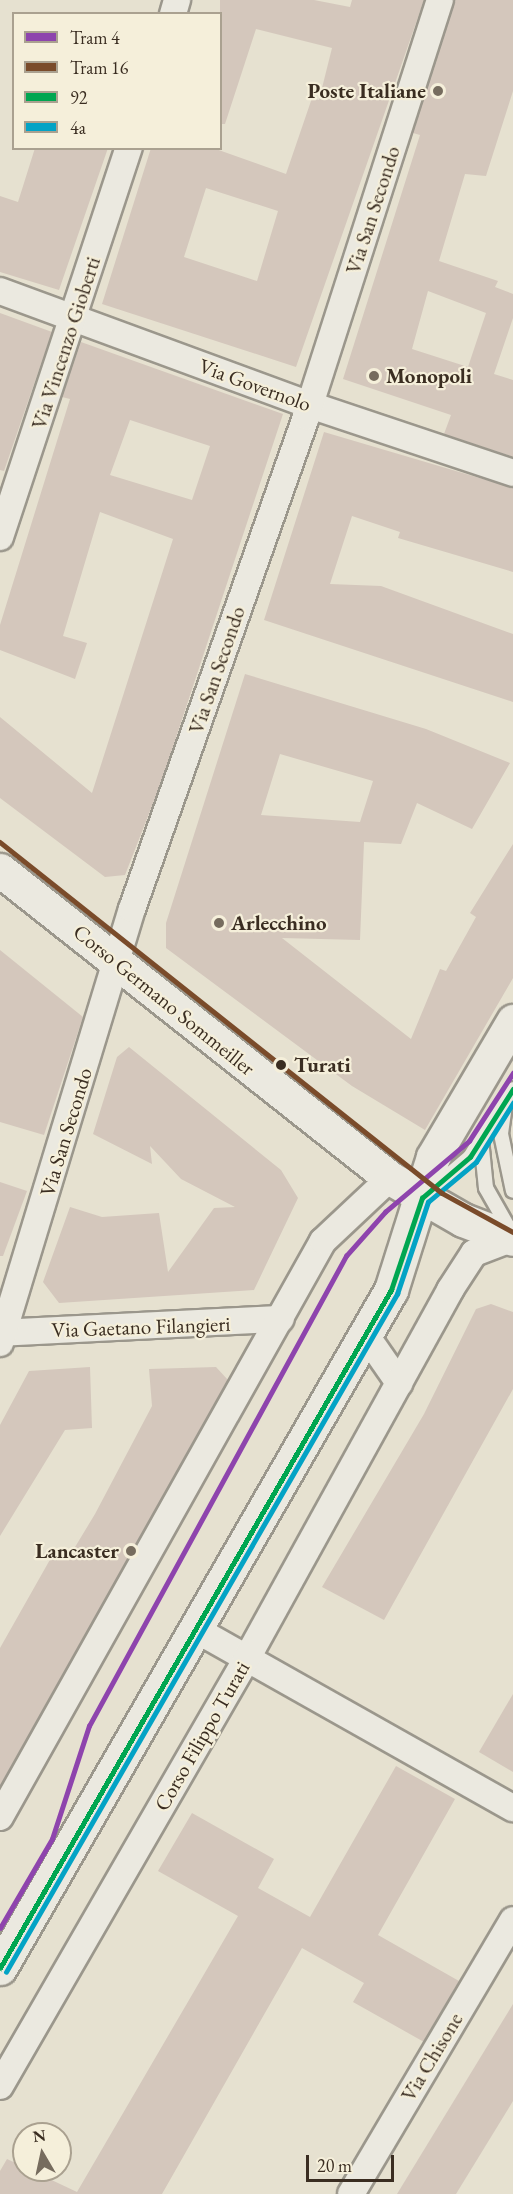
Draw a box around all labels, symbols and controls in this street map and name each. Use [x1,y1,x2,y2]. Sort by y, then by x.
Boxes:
legend [12,12,222,150]
text: Tram 4 [70,26,120,49]
text: Tram 16 [70,56,128,79]
place label: Poste Italiane [307,78,426,104]
marker: Poste Italiane [431,84,445,98]
text: 92 [70,86,87,109]
text: 4a [70,116,86,139]
street label: Via San Secondo [340,143,406,277]
street label: Via Vincenzo Gioberti [26,254,106,432]
street label: Via Governolo [196,353,314,417]
place label: Monopoli [386,363,472,389]
marker: Monopoli [367,369,381,383]
street label: Via San Secondo [183,603,251,737]
place label: Arlecchino [231,910,327,936]
marker: Arlecchino [212,916,226,930]
street label: Corso Germano Sommeiller [68,919,260,1081]
place label: Turati [294,1052,351,1078]
marker: Turati [272,1056,290,1074]
street label: Via San Secondo [34,1065,98,1199]
street label: Via Gaetano Filangieri [51,1311,231,1343]
place label: Lancaster [35,1538,119,1564]
marker: Lancaster [124,1544,138,1558]
street label: Corso Filippo Turati [149,1657,255,1815]
street label: Via Chisone [396,2008,468,2106]
north arrow [12,2122,72,2182]
text: N [31,2124,47,2147]
scale bar [309,2143,398,2181]
text: 20 m [317,2154,352,2177]

